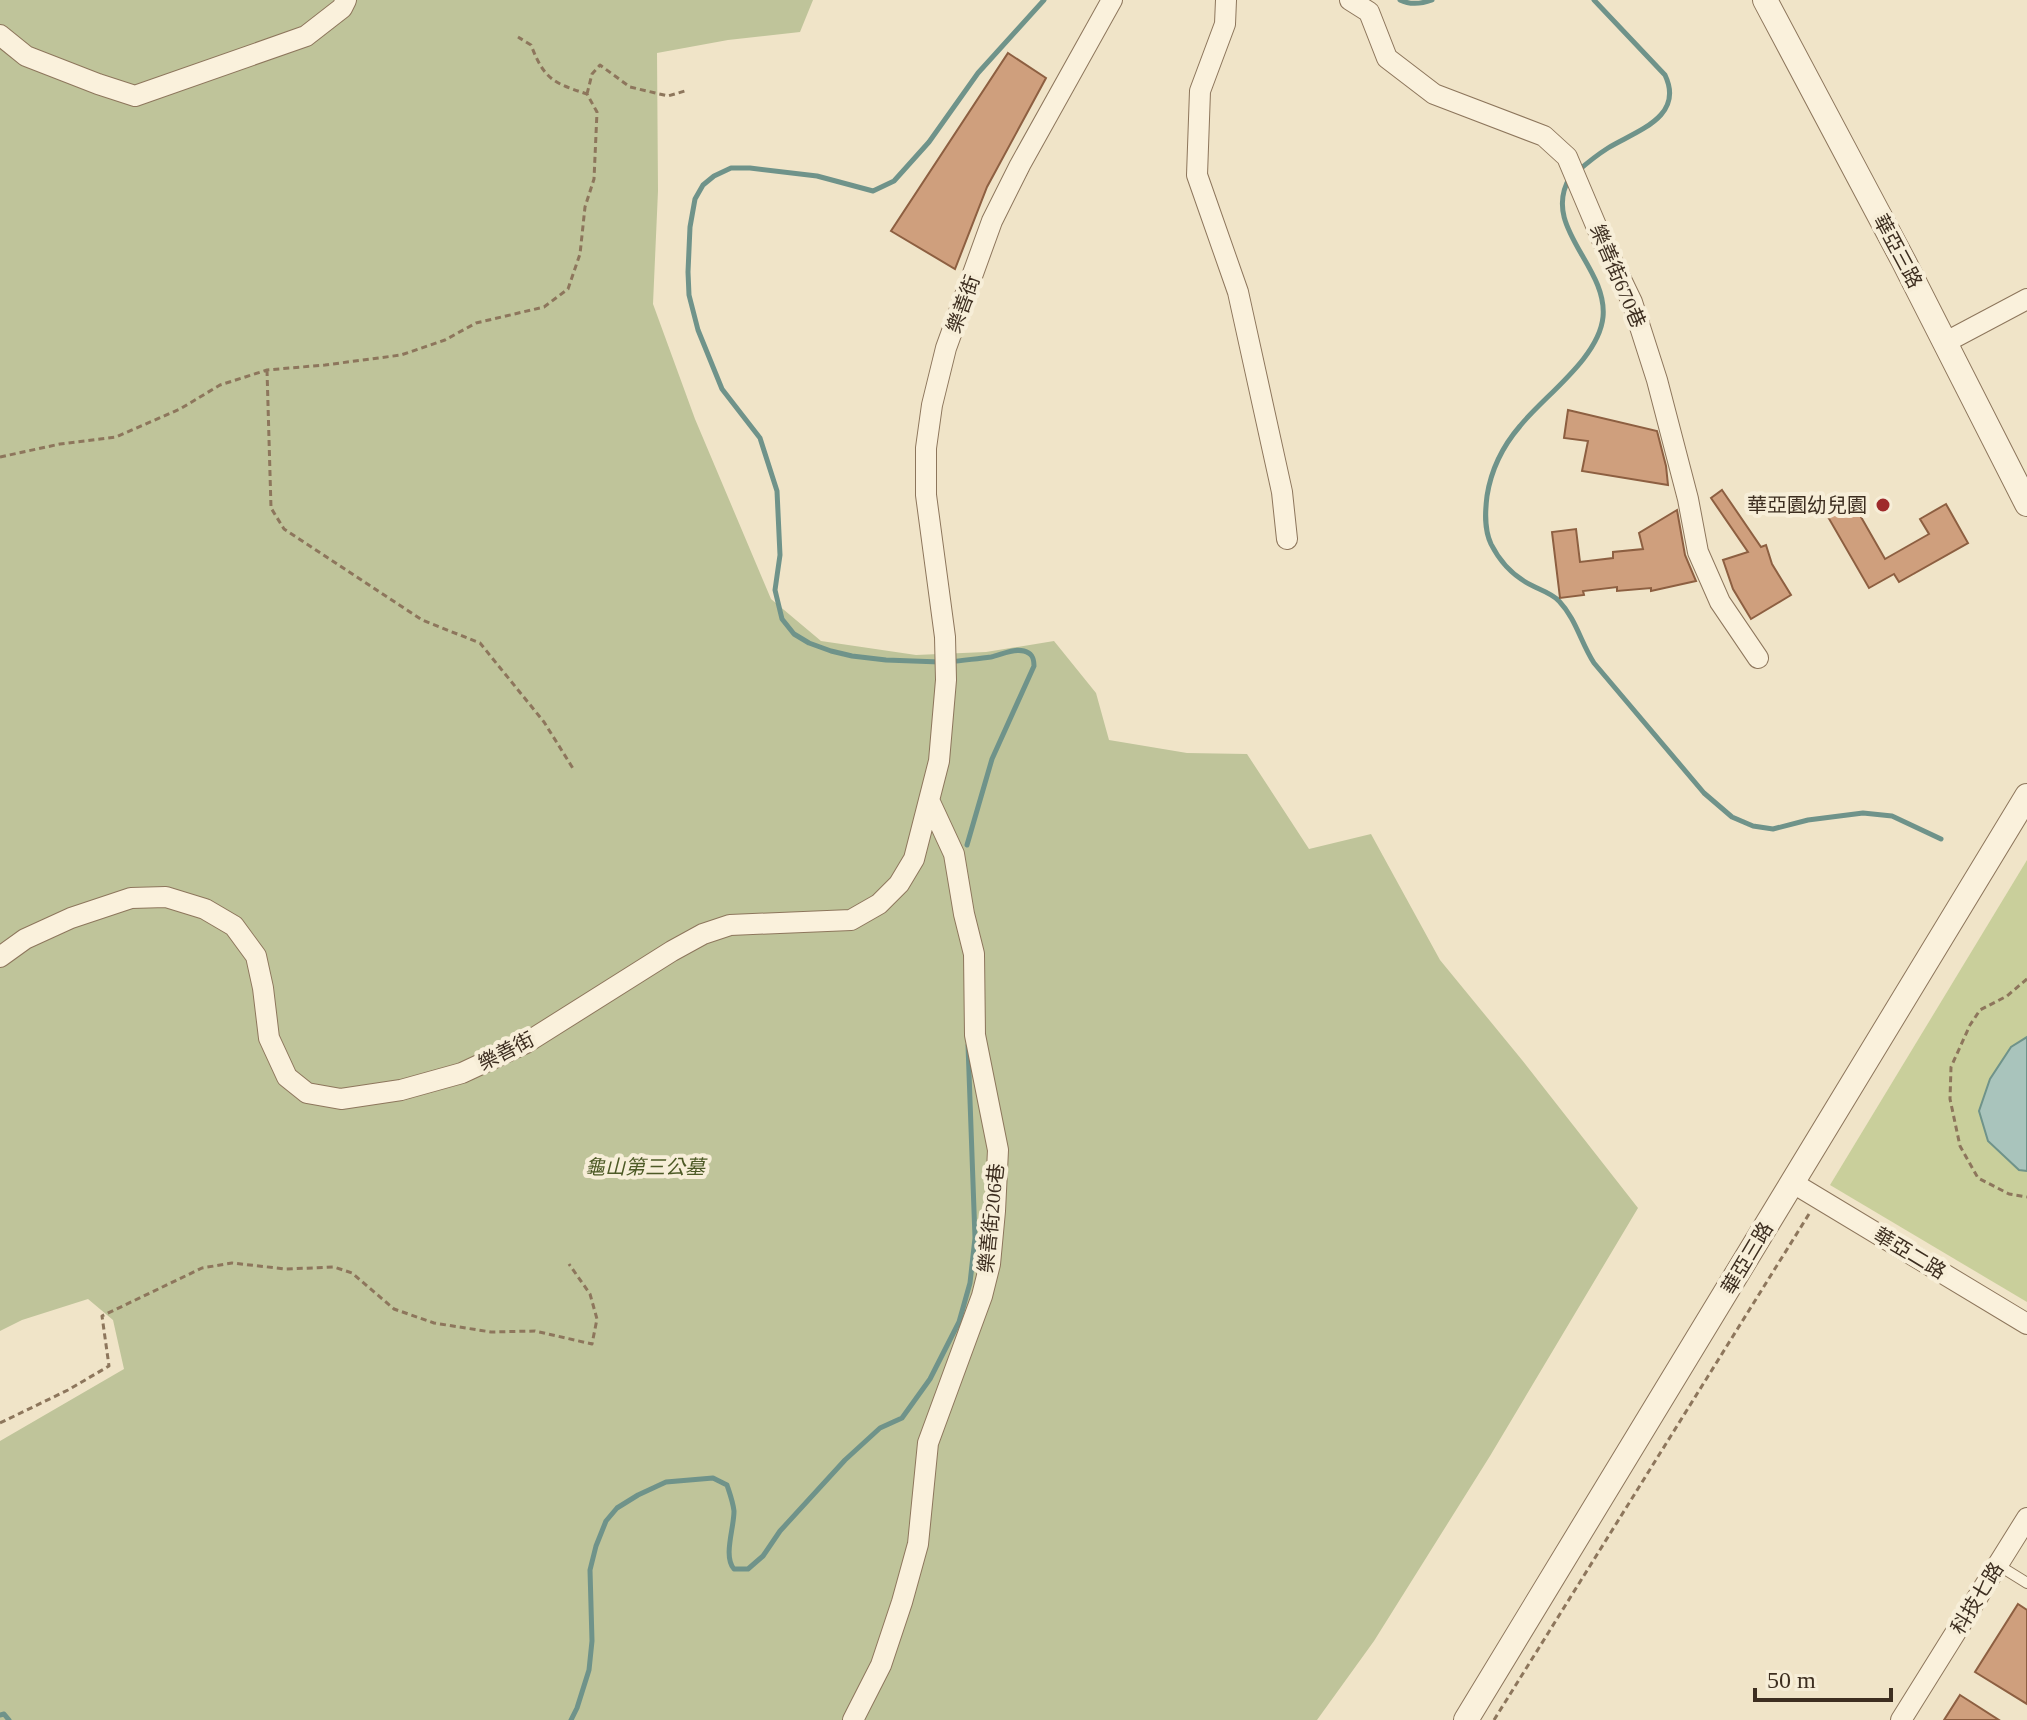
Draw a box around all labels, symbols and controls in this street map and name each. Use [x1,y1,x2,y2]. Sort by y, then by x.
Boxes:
street label: 華亞三路 [1870,211,1926,291]
street label: 樂善街670巷 [1586,221,1650,331]
street label: 樂善街 [942,272,984,336]
place label: 華亞園幼兒園 [1747,494,1867,516]
marker: 華亞園幼兒園 [1874,496,1892,514]
street label: 樂善街 [474,1028,538,1074]
park label: 龜山第三公墓 [585,1156,708,1178]
street label: 樂善街206巷 [974,1162,1008,1274]
street label: 華亞三路 [1717,1218,1777,1298]
street label: 華亞二路 [1870,1223,1950,1283]
street label: 科技七路 [1946,1558,2008,1638]
scale bar [1755,1652,1891,1702]
text: 50 m [1767,1667,1816,1693]

